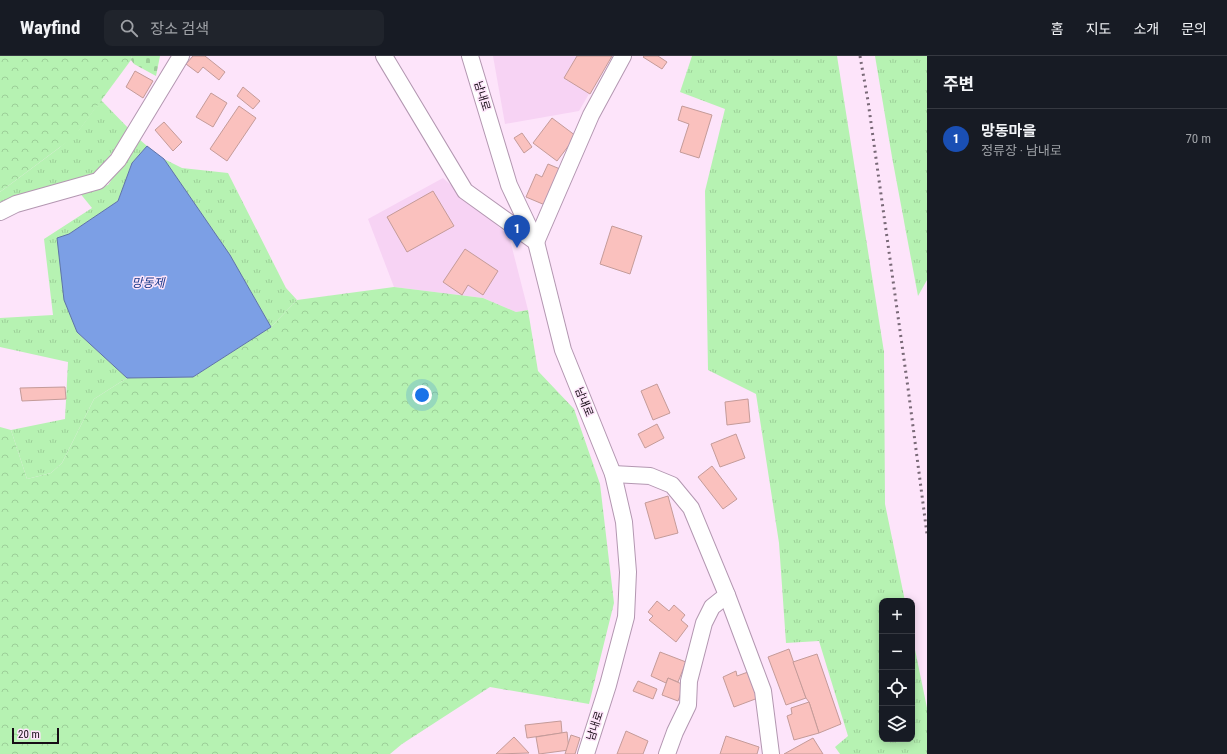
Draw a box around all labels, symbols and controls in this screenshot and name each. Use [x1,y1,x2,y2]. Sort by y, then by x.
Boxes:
search box [104,10,384,46]
text: Wayfind [20,16,80,39]
icon: search [118,17,140,39]
text: 장소 검색 [150,20,209,38]
text: 홈 [1051,21,1064,37]
text: 지도 [1086,21,1111,37]
text: 소개 [1133,21,1159,37]
text: 문의 [1181,21,1207,37]
text: 주변 [943,74,974,94]
street label: 남내로 [471,80,493,112]
text: 망동마을 [981,122,1036,140]
text: 1 [953,131,959,146]
text: 70 m [1185,131,1211,146]
text: 정류장 · 남내로 [981,143,1062,158]
pin: 1 [504,215,530,248]
water label: 망동제 [131,276,167,290]
your location [412,385,432,405]
street label: 남내로 [572,385,596,419]
map controls [879,598,915,742]
button: + [879,598,915,634]
button: − [879,634,915,670]
button: locate [879,670,915,706]
button: layers [879,706,915,742]
street label: 남내로 [584,710,606,742]
scale bar [12,726,59,745]
text: 20 m [18,728,40,741]

